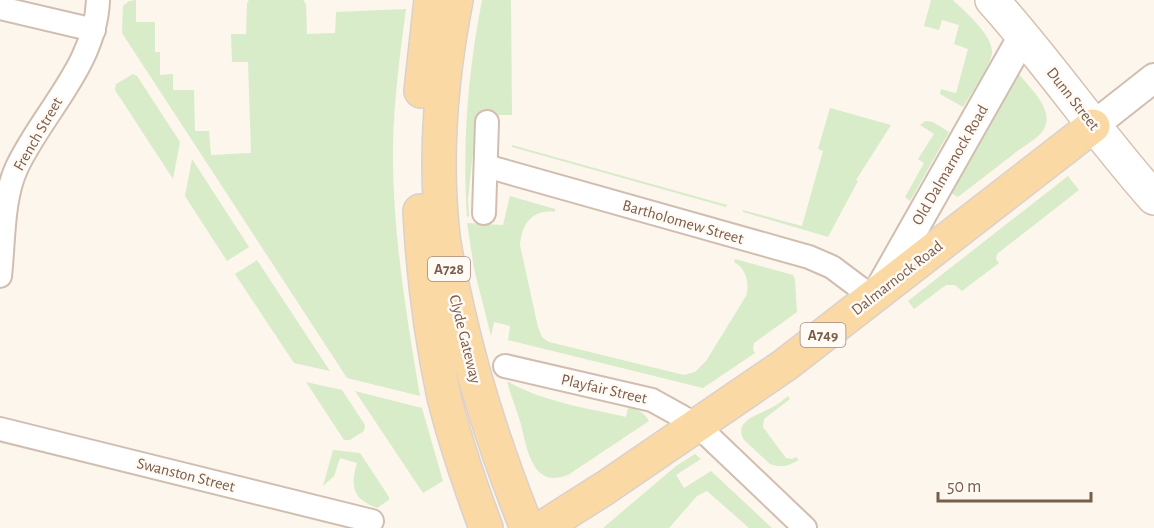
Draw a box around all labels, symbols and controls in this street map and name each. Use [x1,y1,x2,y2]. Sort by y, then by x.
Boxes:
street label: Dunn Street [1044,65,1102,133]
street label: French Street [11,95,65,173]
street label: Old Dalmarnock Road [909,102,991,228]
street label: Bartholomew Street [621,197,745,247]
street label: Dalmarnock Road [848,238,946,318]
road number: A728 [428,257,470,281]
street label: Clyde Gateway [445,293,484,385]
road number: A749 [800,323,846,347]
street label: Playfair Street [559,371,649,408]
street label: Swanston Street [135,455,237,495]
scale bar [938,465,1091,503]
text: 50 m [947,478,981,496]

